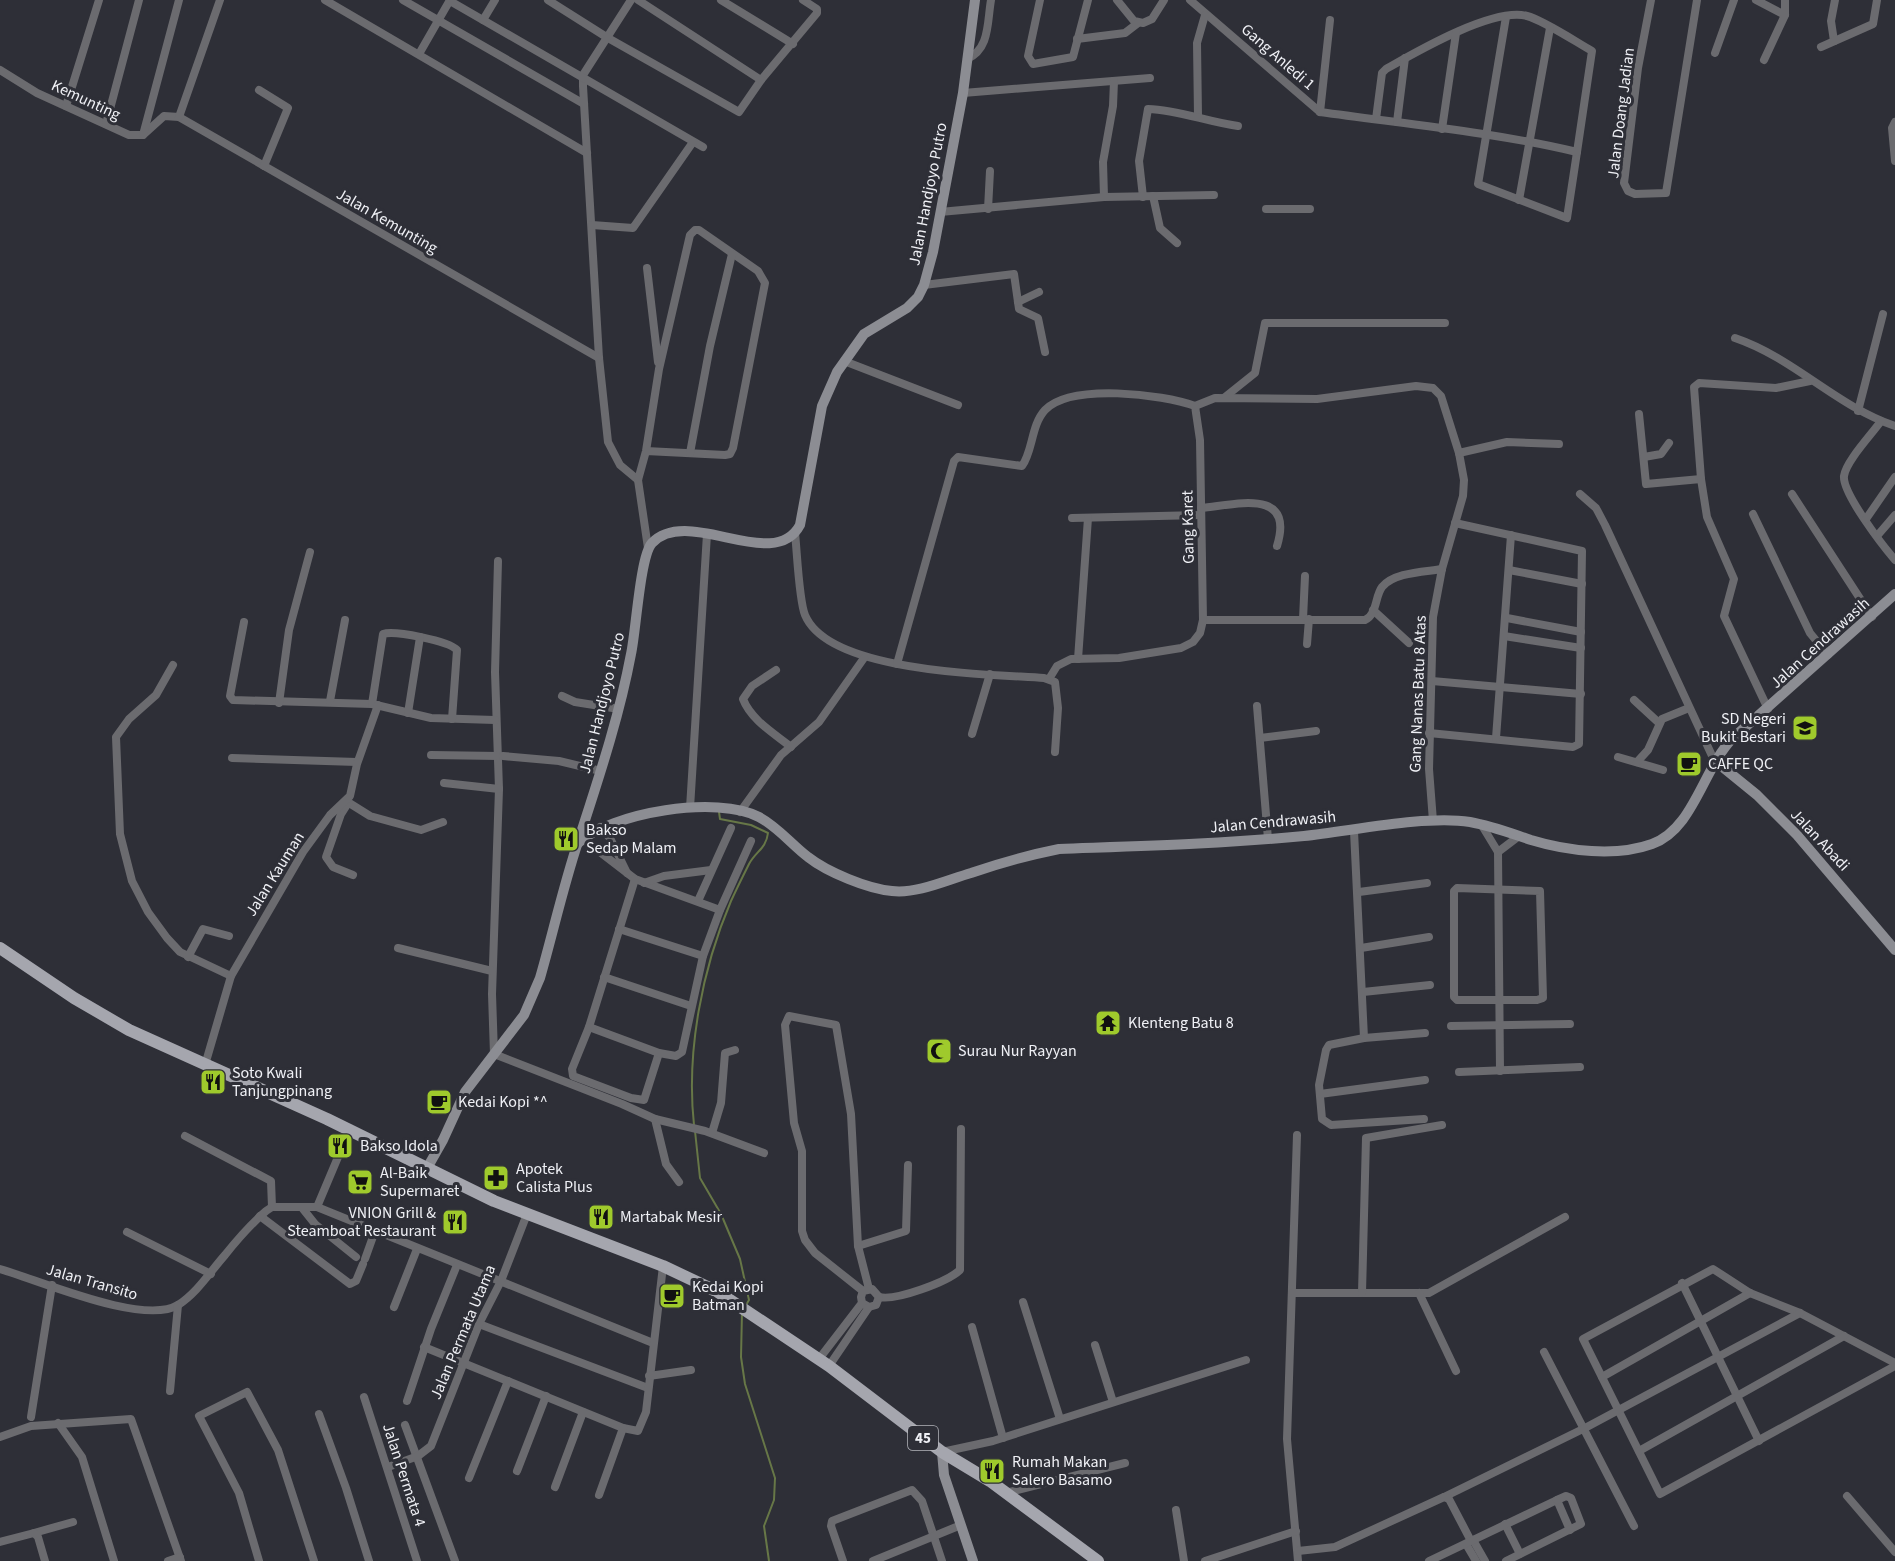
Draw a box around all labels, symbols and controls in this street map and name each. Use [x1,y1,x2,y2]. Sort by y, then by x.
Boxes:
street label: Gang Anledi 1 [1236,19,1320,95]
street label: Jalan Doang Jadian [1602,46,1640,180]
street label: Kemunting [48,74,124,126]
street label: Jalan Handjoyo Putro [903,121,953,267]
street label: Jalan Kemunting [332,183,442,259]
street label: Gang Karet [1176,489,1200,564]
street label: Jalan Cendrawasih [1766,592,1874,694]
street label: Gang Nanas Batu 8 Atas [1404,615,1432,773]
street label: Jalan Handjoyo Putro [574,630,630,776]
place label: SD Negeri Bukit Bestari [1701,708,1786,748]
school or university icon: SD Negeri Bukit Bestari [1790,713,1820,743]
cafe icon: CAFFE QC [1674,749,1704,779]
place label: CAFFE QC [1708,753,1773,775]
street label: Jalan Abadi [1785,804,1855,876]
street label: Jalan Cendrawasih [1209,806,1337,838]
place label: Bakso Sedap Malam [586,819,677,859]
restaurant icon: Bakso Sedap Malam [551,824,581,854]
street label: Jalan Kauman [240,827,310,921]
temple icon: Klenteng Batu 8 [1093,1008,1123,1038]
place label: Klenteng Batu 8 [1128,1012,1234,1034]
mosque icon: Surau Nur Rayyan [924,1036,954,1066]
place label: Surau Nur Rayyan [958,1040,1077,1062]
place label: Soto Kwali Tanjungpinang [232,1062,332,1102]
restaurant icon: Soto Kwali Tanjungpinang [198,1067,228,1097]
cafe icon: Kedai Kopi *^ [424,1087,454,1117]
place label: Kedai Kopi *^ [458,1091,548,1113]
restaurant icon: Bakso Idola [325,1131,355,1161]
place label: Bakso Idola [360,1135,438,1157]
place label: Apotek Calista Plus [516,1158,593,1198]
place label: Al-Baik Supermaret [380,1162,460,1202]
pharmacy icon: Apotek Calista Plus [481,1163,511,1193]
supermarket icon: Al-Baik Supermaret [345,1167,375,1197]
place label: VNION Grill & Steamboat Restaurant [287,1202,437,1242]
restaurant icon: Martabak Mesir [586,1202,616,1232]
place label: Martabak Mesir [620,1206,722,1228]
restaurant icon: VNION Grill & Steamboat Restaurant [440,1207,470,1237]
street label: Jalan Transito [44,1258,140,1306]
street label: Jalan Permata Utama [425,1261,501,1403]
place label: Kedai Kopi Batman [692,1276,764,1316]
cafe icon: Kedai Kopi Batman [657,1281,687,1311]
street label: Jalan Permata 4 [377,1421,431,1530]
road number: 45 [908,1426,938,1450]
place label: Rumah Makan Salero Basamo [1012,1451,1112,1491]
restaurant icon: Rumah Makan Salero Basamo [977,1456,1007,1486]

